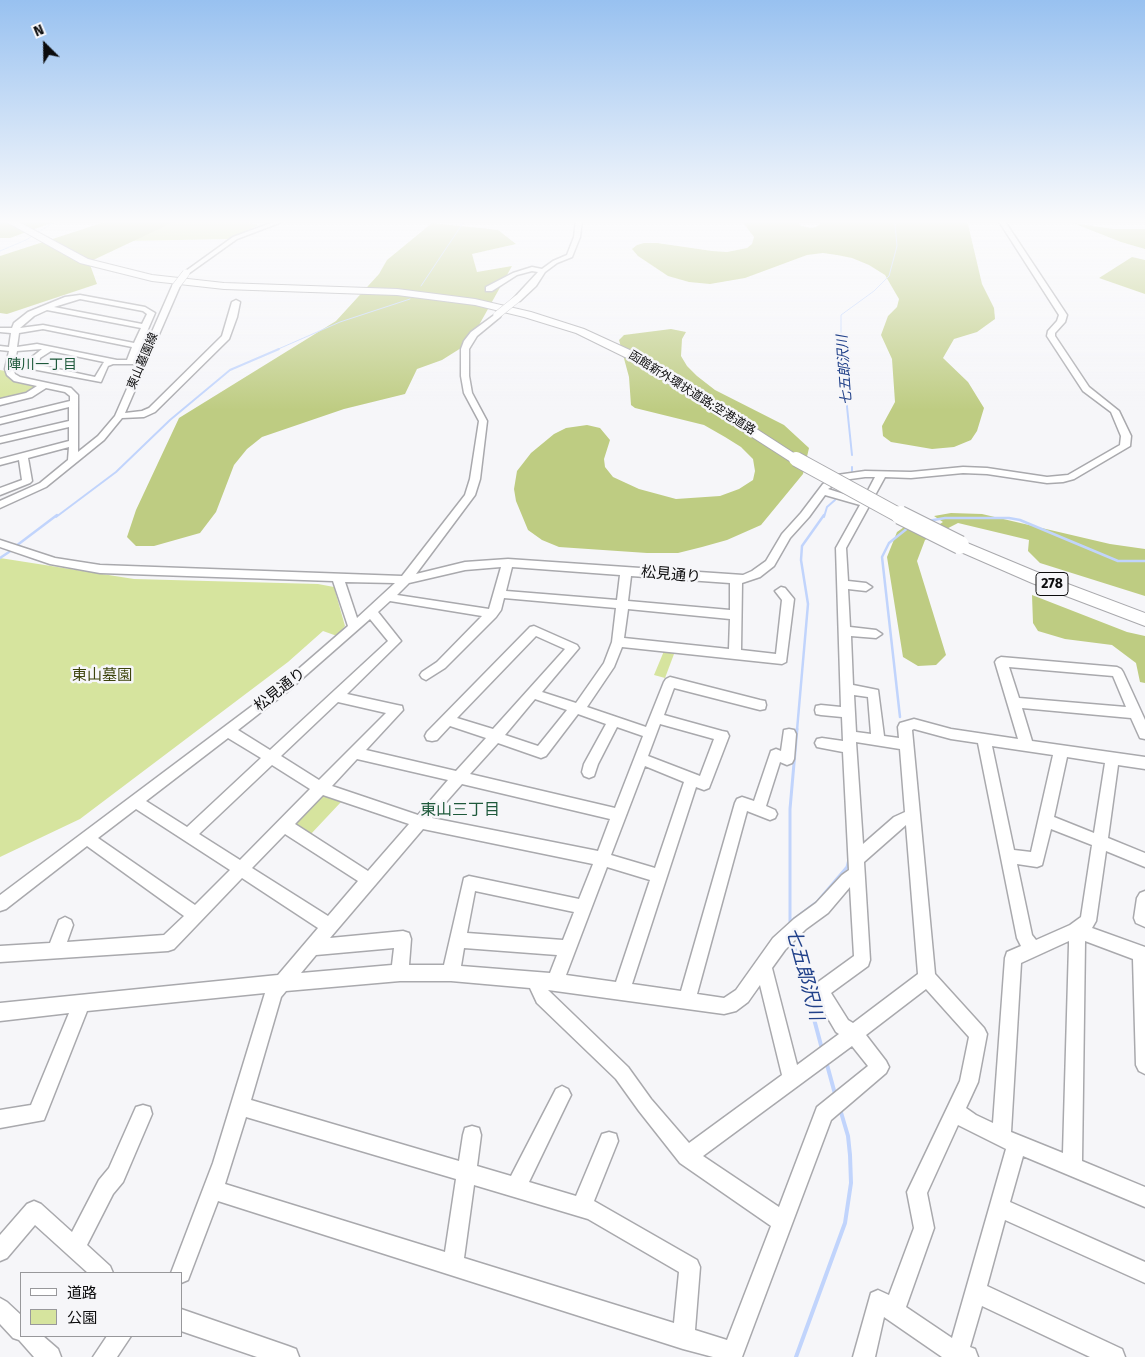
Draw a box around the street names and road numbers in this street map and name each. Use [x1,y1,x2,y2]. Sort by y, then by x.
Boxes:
street label: 東山墓園線 [125,331,161,391]
street label: 函館新外環状道路;空港道路 [626,348,758,438]
street label: 松見通り [640,563,702,587]
road number: 278 [1036,572,1068,596]
street label: 松見通り [251,664,309,716]

